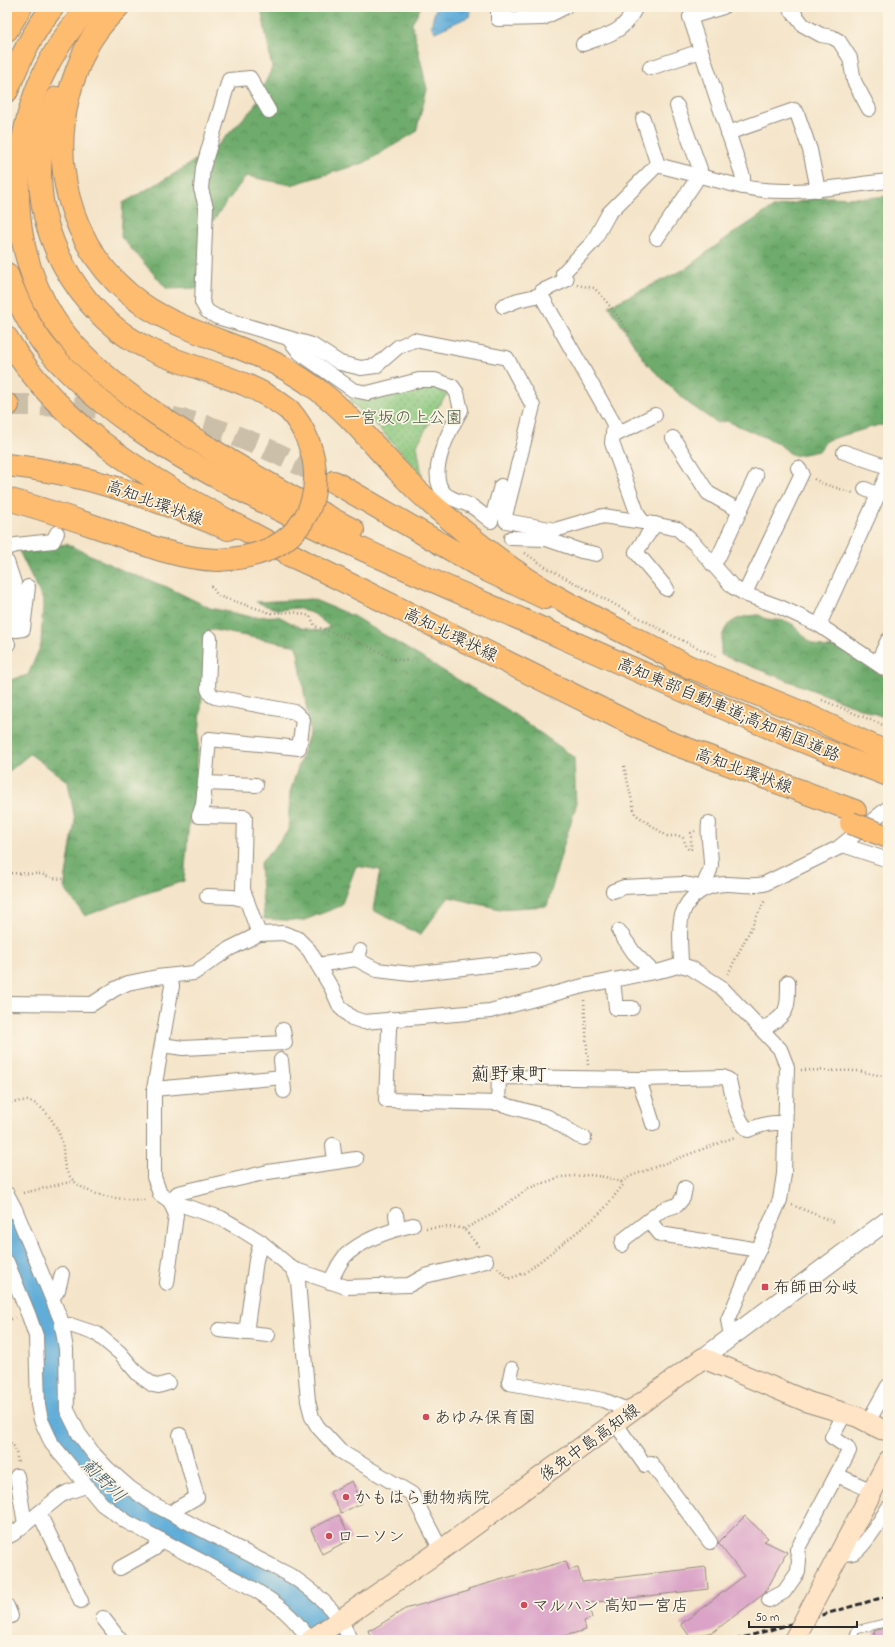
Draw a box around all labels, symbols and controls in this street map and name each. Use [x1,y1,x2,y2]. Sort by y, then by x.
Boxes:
park label: 一宮坂の上公園 [344,406,463,431]
street label: 高知北環状線 [102,474,207,533]
street label: 高知北環状線 [399,602,502,669]
street label: 高知東部自動車道;高知南国道路 [613,652,844,769]
street label: 高知北環状線 [691,742,796,801]
district label: 薊野東町 [471,1062,547,1089]
place label: 布師田分岐 [773,1276,858,1301]
marker: 布師田分岐 [760,1282,770,1292]
street label: 後免中島高知線 [534,1398,645,1488]
place label: あゆみ保育園 [434,1406,536,1431]
marker: あゆみ保育園 [421,1412,431,1422]
water label: 薊野川 [74,1453,131,1510]
place label: かもはら動物病院 [354,1486,490,1511]
marker: かもはら動物病院 [341,1492,351,1502]
place label: ローソン [337,1525,405,1550]
marker: ローソン [324,1531,334,1541]
place label: マルハン 高知一宮店 [532,1594,689,1619]
marker: マルハン 高知一宮店 [519,1600,529,1610]
scale bar [749,1603,857,1629]
text: 50 m [755,1609,779,1627]

